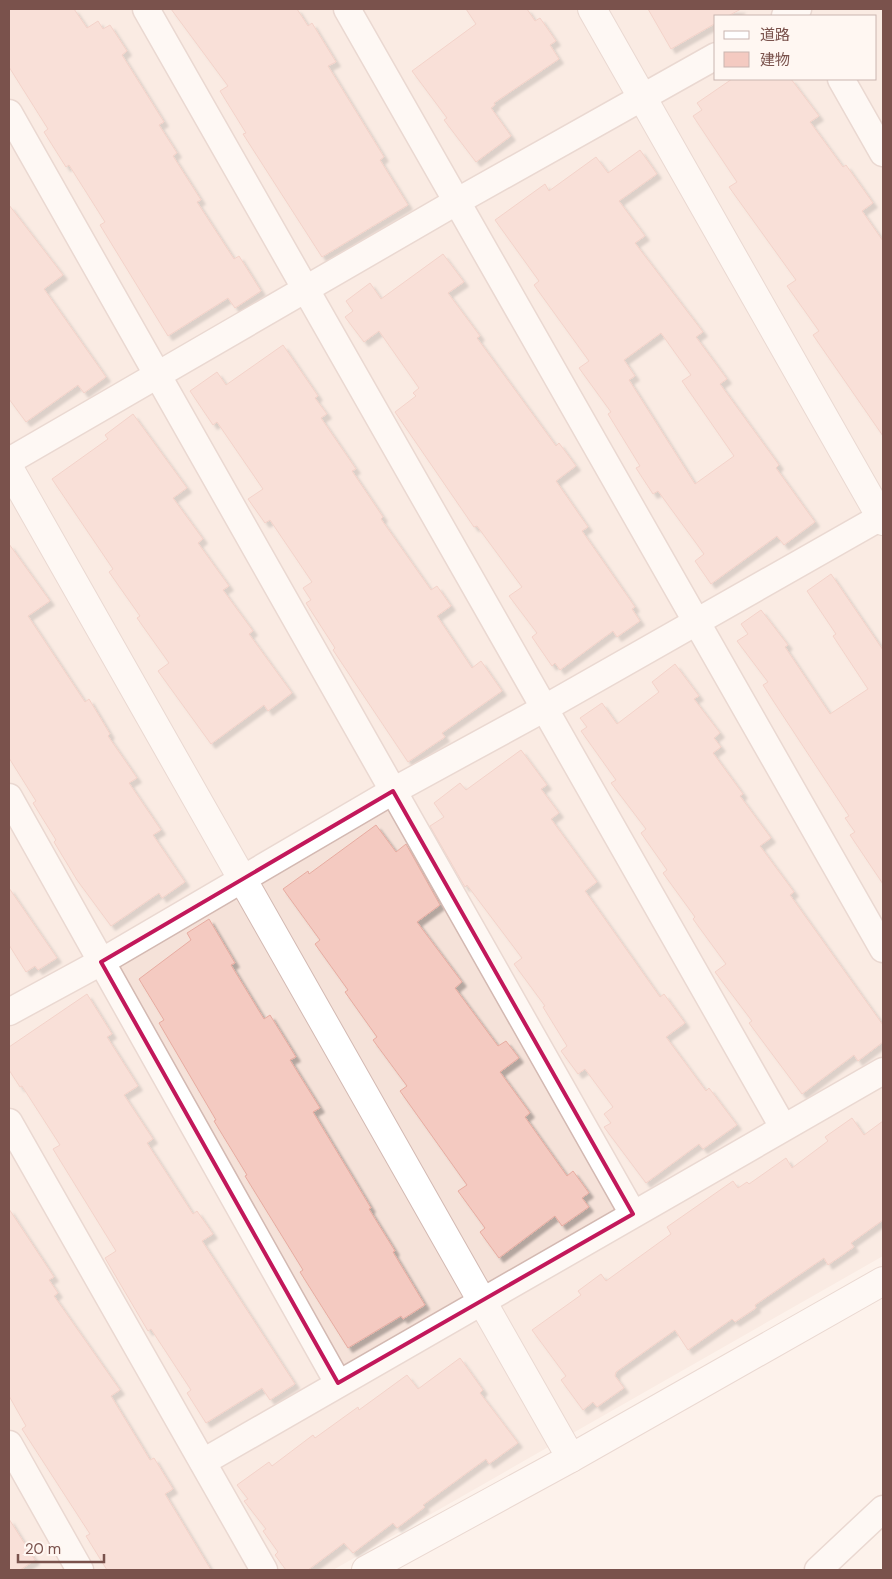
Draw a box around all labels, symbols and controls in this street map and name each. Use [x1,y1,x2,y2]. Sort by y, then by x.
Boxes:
legend [714,15,877,80]
text: 道路 [760,25,790,45]
text: 建物 [760,50,790,70]
scale bar [18,1532,104,1564]
text: 20 m [25,1539,61,1559]

